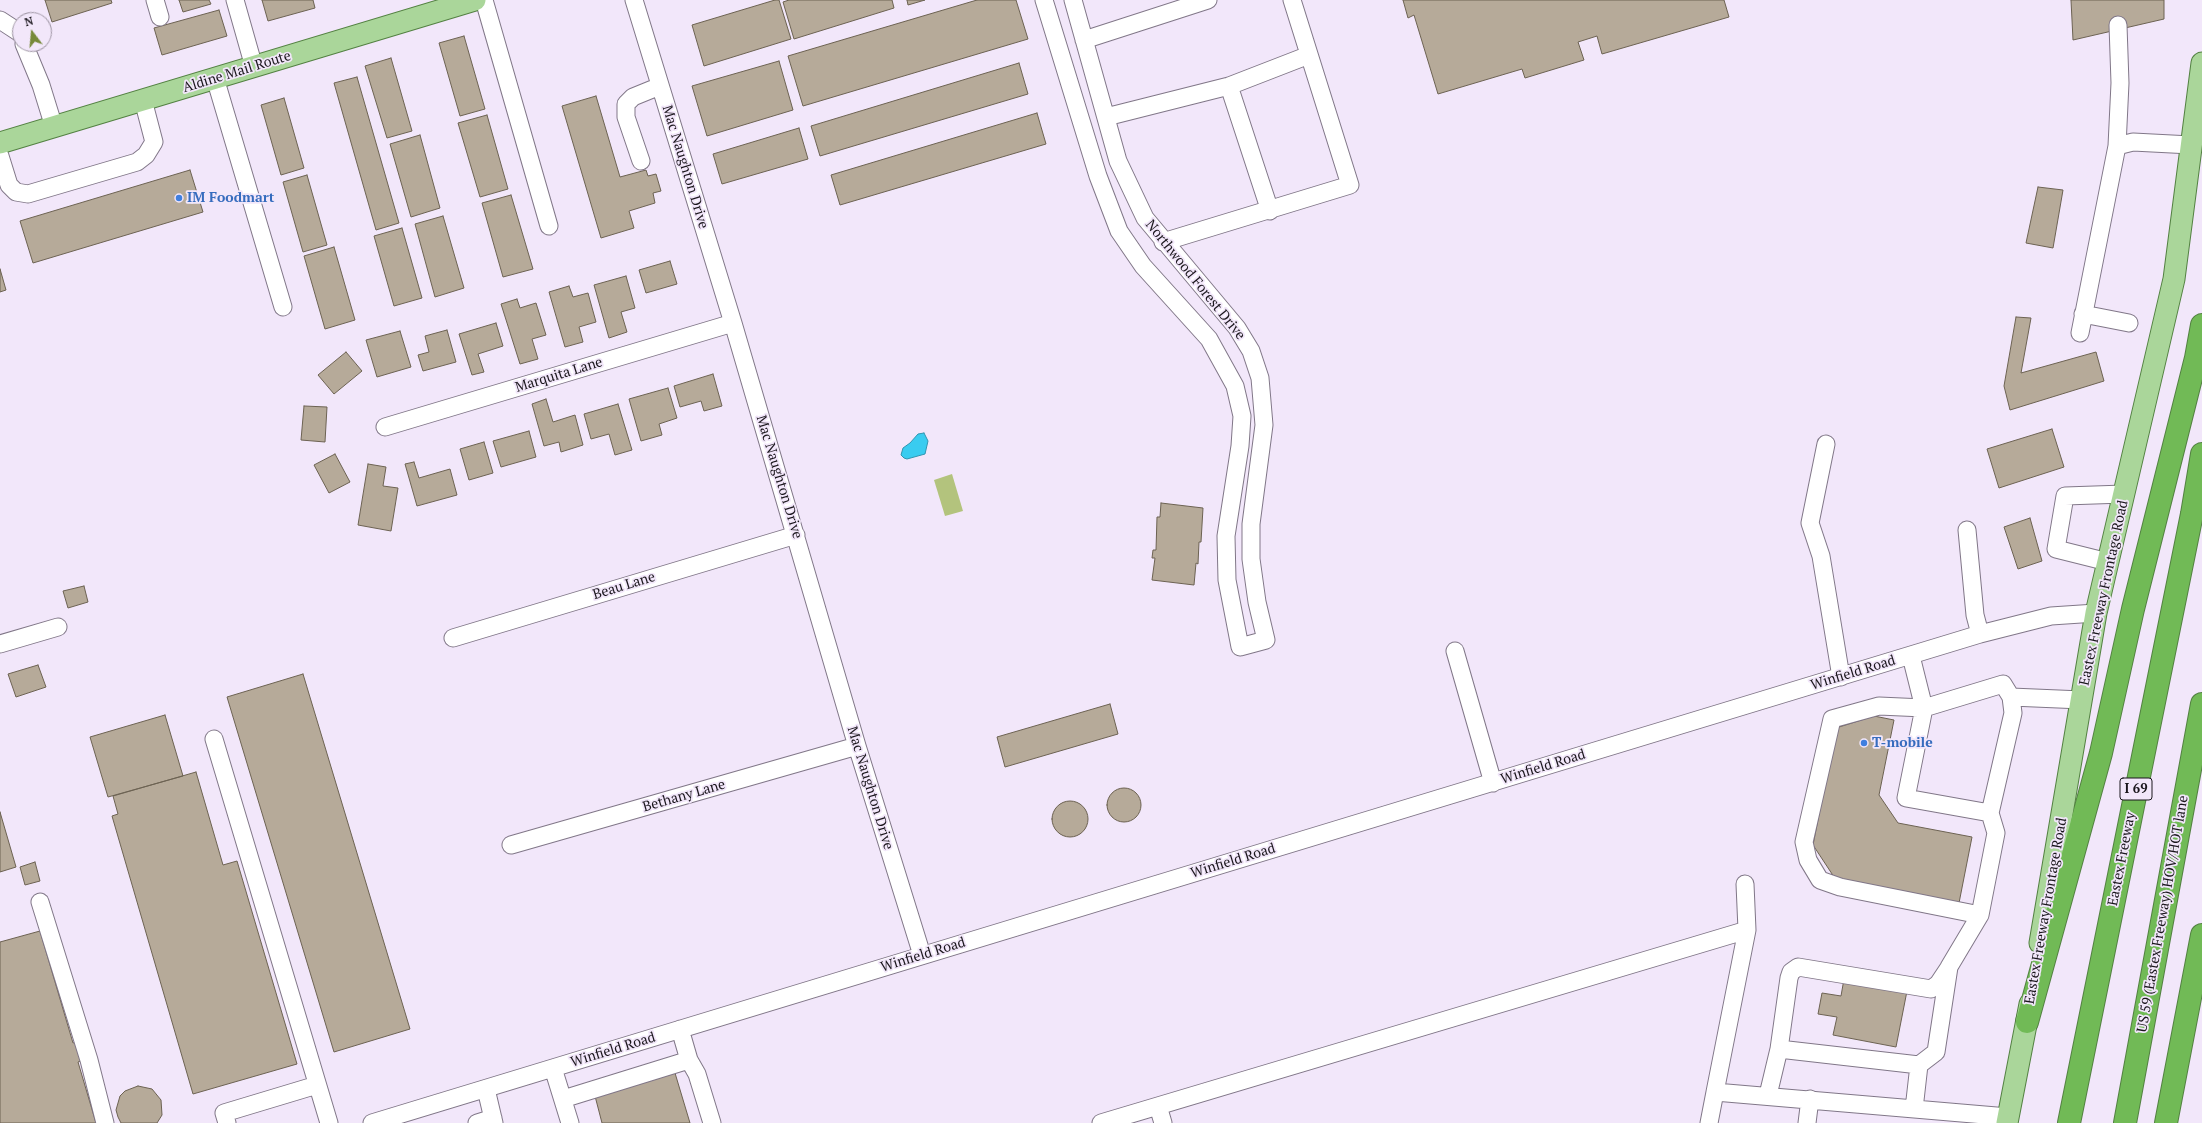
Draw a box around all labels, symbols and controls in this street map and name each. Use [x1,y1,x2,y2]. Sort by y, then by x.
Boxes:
north arrow [12,12,52,52]
text: N [23,14,35,29]
street label: Aldine Mail Route [181,48,293,96]
street label: Mac Naughton Drive [658,103,712,231]
place label: IM Foodmart [187,190,274,206]
marker: IM Foodmart [174,193,184,203]
street label: Northwood Forest Drive [1141,217,1249,343]
street label: Marquita Lane [513,354,605,396]
street label: Mac Naughton Drive [752,413,806,541]
street label: Eastex Freeway Frontage Road [2076,499,2132,687]
street label: Beau Lane [591,569,657,603]
street label: Winfield Road [1809,652,1897,694]
street label: Mac Naughton Drive [843,724,897,852]
place label: T-mobile [1872,735,1933,751]
marker: T-mobile [1859,738,1869,748]
street label: Winfield Road [1499,746,1587,788]
street label: Bethany Lane [641,776,727,816]
road number: I 69 [2120,778,2152,800]
street label: US 59 (Eastex Freeway) HOV/HOT lane [2134,794,2192,1034]
street label: Eastex Freeway [2105,811,2139,907]
street label: Eastex Freeway Frontage Road [2021,816,2071,1006]
street label: Winfield Road [1189,840,1277,882]
street label: Winfield Road [879,934,967,976]
street label: Winfield Road [569,1029,657,1071]

